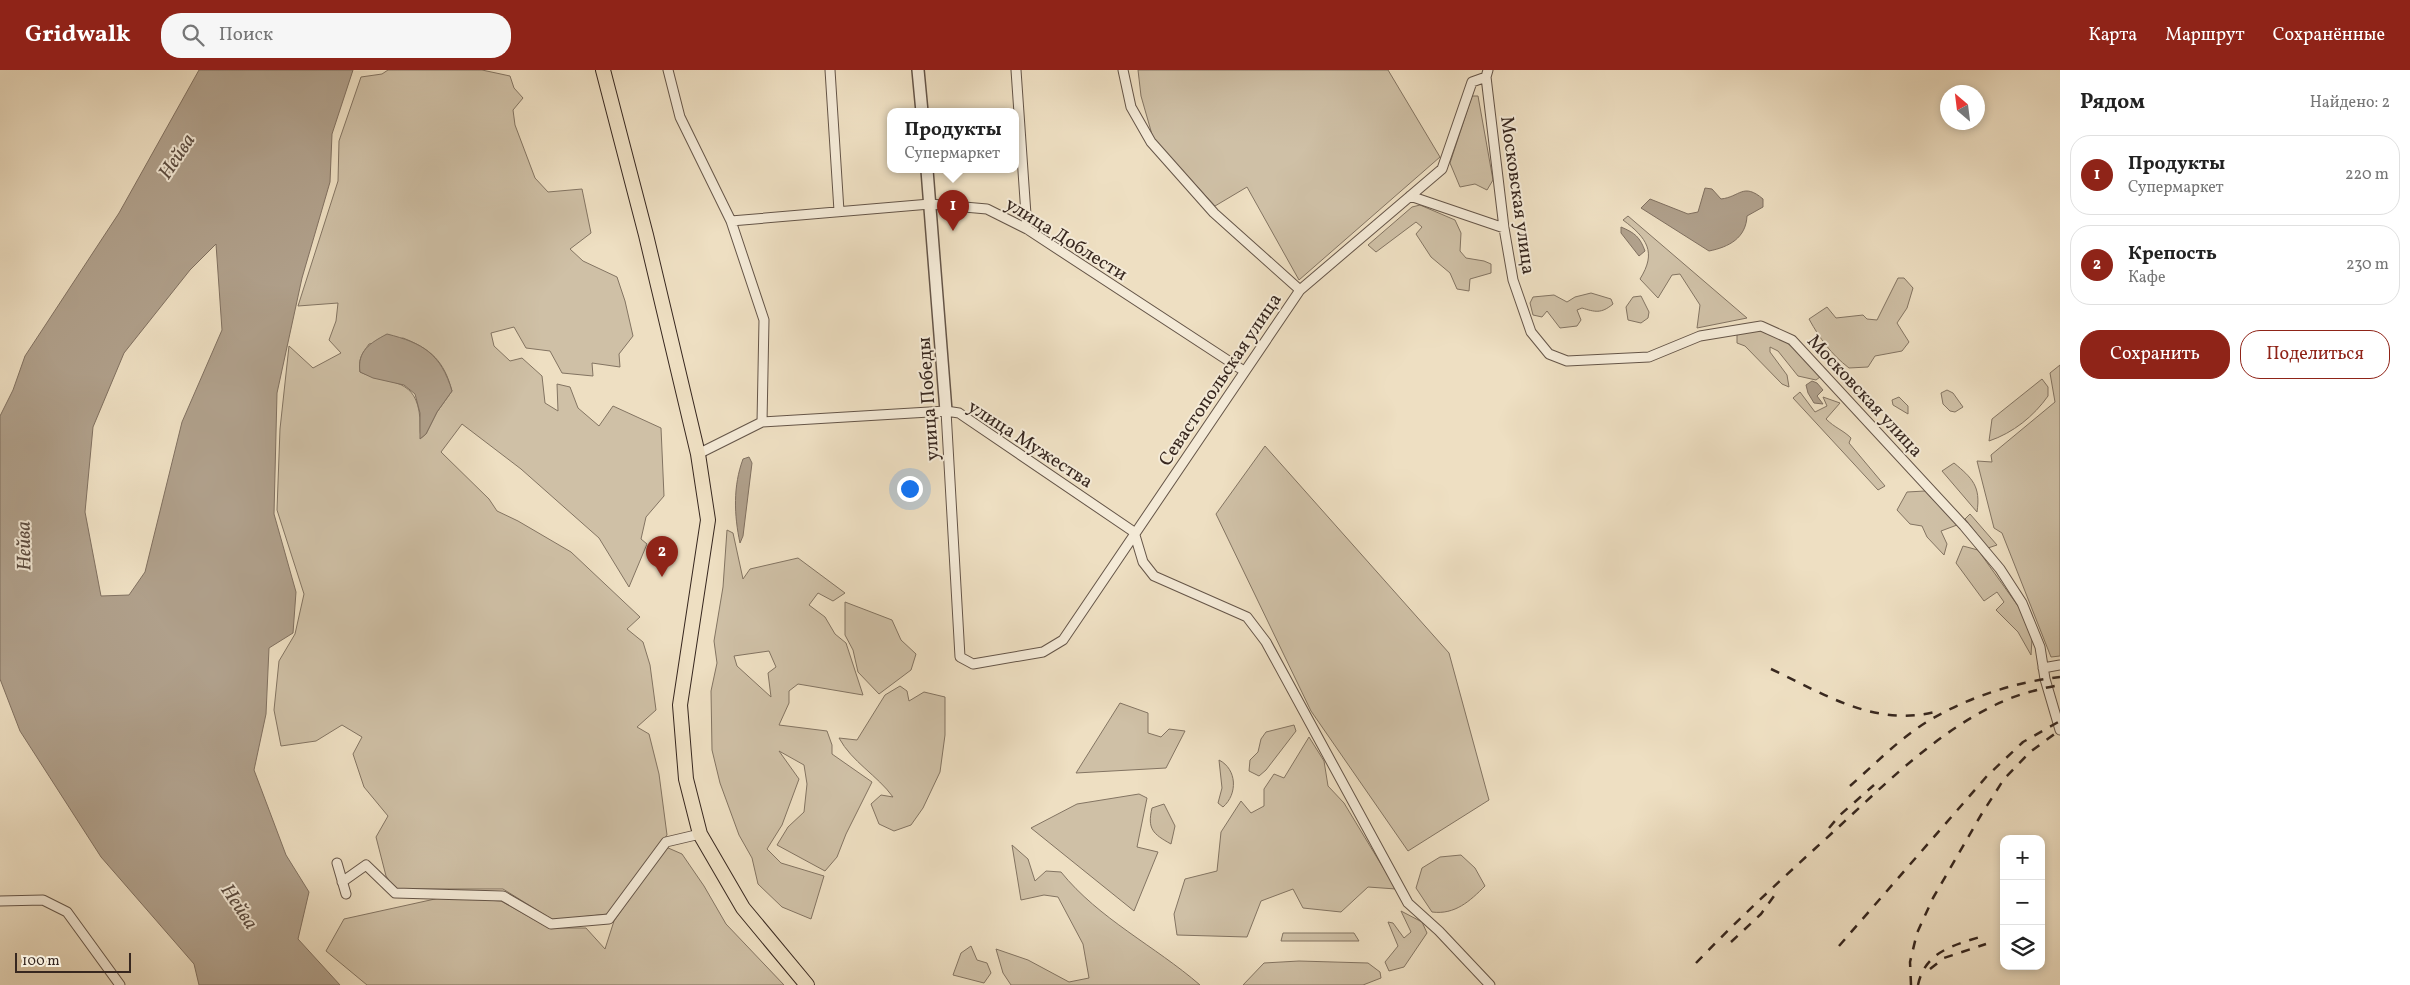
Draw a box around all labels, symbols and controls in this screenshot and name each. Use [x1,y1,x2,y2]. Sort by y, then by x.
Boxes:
search box [161,13,511,58]
text: Gridwalk [25,18,131,52]
icon: search [179,21,207,49]
text: Поиск [219,22,273,48]
text: Карта [2088,23,2137,48]
text: Маршрут [2165,23,2245,48]
text: Сохранённые [2273,23,2385,48]
north arrow [1940,85,1985,130]
text: Рядом [2080,88,2145,117]
text: Найдено: 2 [2310,92,2390,114]
popup [887,108,1019,173]
street label: Московская улица [1493,114,1541,276]
text: Продукты [904,117,1002,143]
water label: Нейва [152,129,203,186]
text: Супермаркет [904,143,1000,165]
text: Продукты [2128,151,2225,177]
text: 1 [2094,164,2100,186]
text: 220 m [2345,164,2389,186]
text: Супермаркет [2128,177,2224,199]
pin: 1 [937,190,969,231]
street label: улица Доблести [1000,192,1132,288]
text: Крепость [2128,241,2217,267]
text: 2 [2093,254,2101,276]
text: 230 m [2346,254,2389,276]
text: Кафе [2128,267,2166,289]
street label: Севастопольская улица [1153,288,1288,472]
street label: Московская улица [1801,329,1928,464]
button: Сохранить [2080,330,2230,379]
button: Поделиться [2240,330,2390,379]
street label: улица Победы [912,336,946,462]
street label: улица Мужества [962,394,1098,495]
your location [897,476,923,502]
water label: Нейва [11,521,39,571]
pin: 2 [646,536,678,577]
map controls [2000,835,2045,970]
button: + [2000,835,2045,880]
water label: Нейва [213,879,264,936]
button: − [2000,880,2045,925]
button: layers [2000,925,2045,970]
scale bar [15,950,131,973]
text: 100 m [22,952,60,971]

